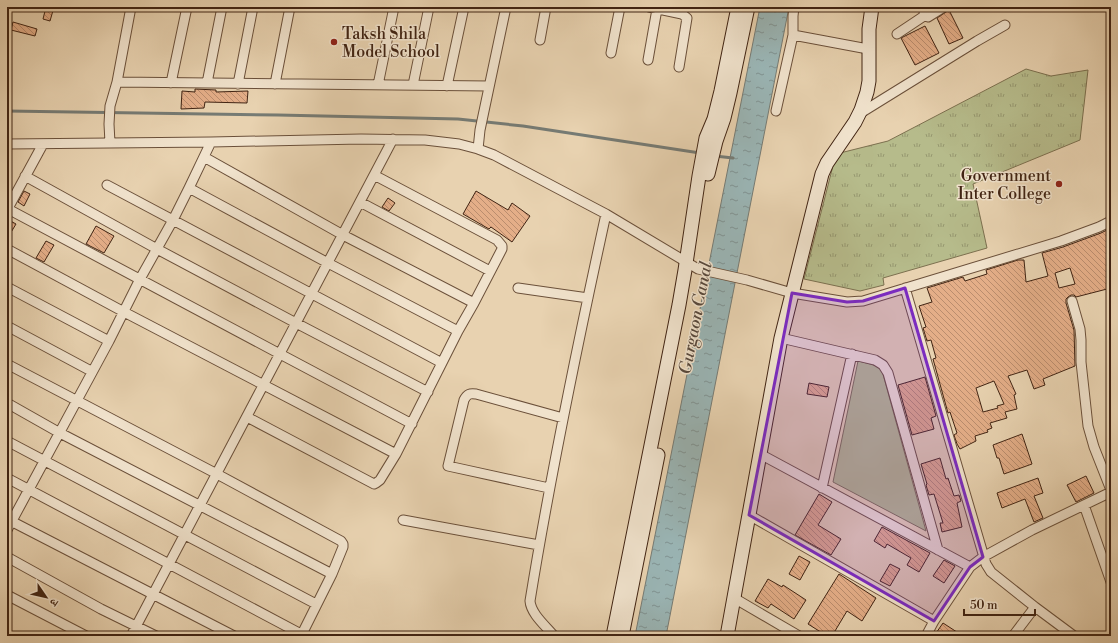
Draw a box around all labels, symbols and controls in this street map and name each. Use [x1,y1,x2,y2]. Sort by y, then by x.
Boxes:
place label: Taksh Shila Model School [342,24,440,62]
marker: Taksh Shila Model School [329,37,339,47]
place label: Government Inter College [958,166,1051,204]
marker: Government Inter College [1054,179,1064,189]
water label: Gurgaon Canal [674,259,718,377]
north arrow [26,577,66,617]
scale bar [964,591,1035,617]
text: उ [45,595,61,609]
text: 50 m [970,598,998,613]

